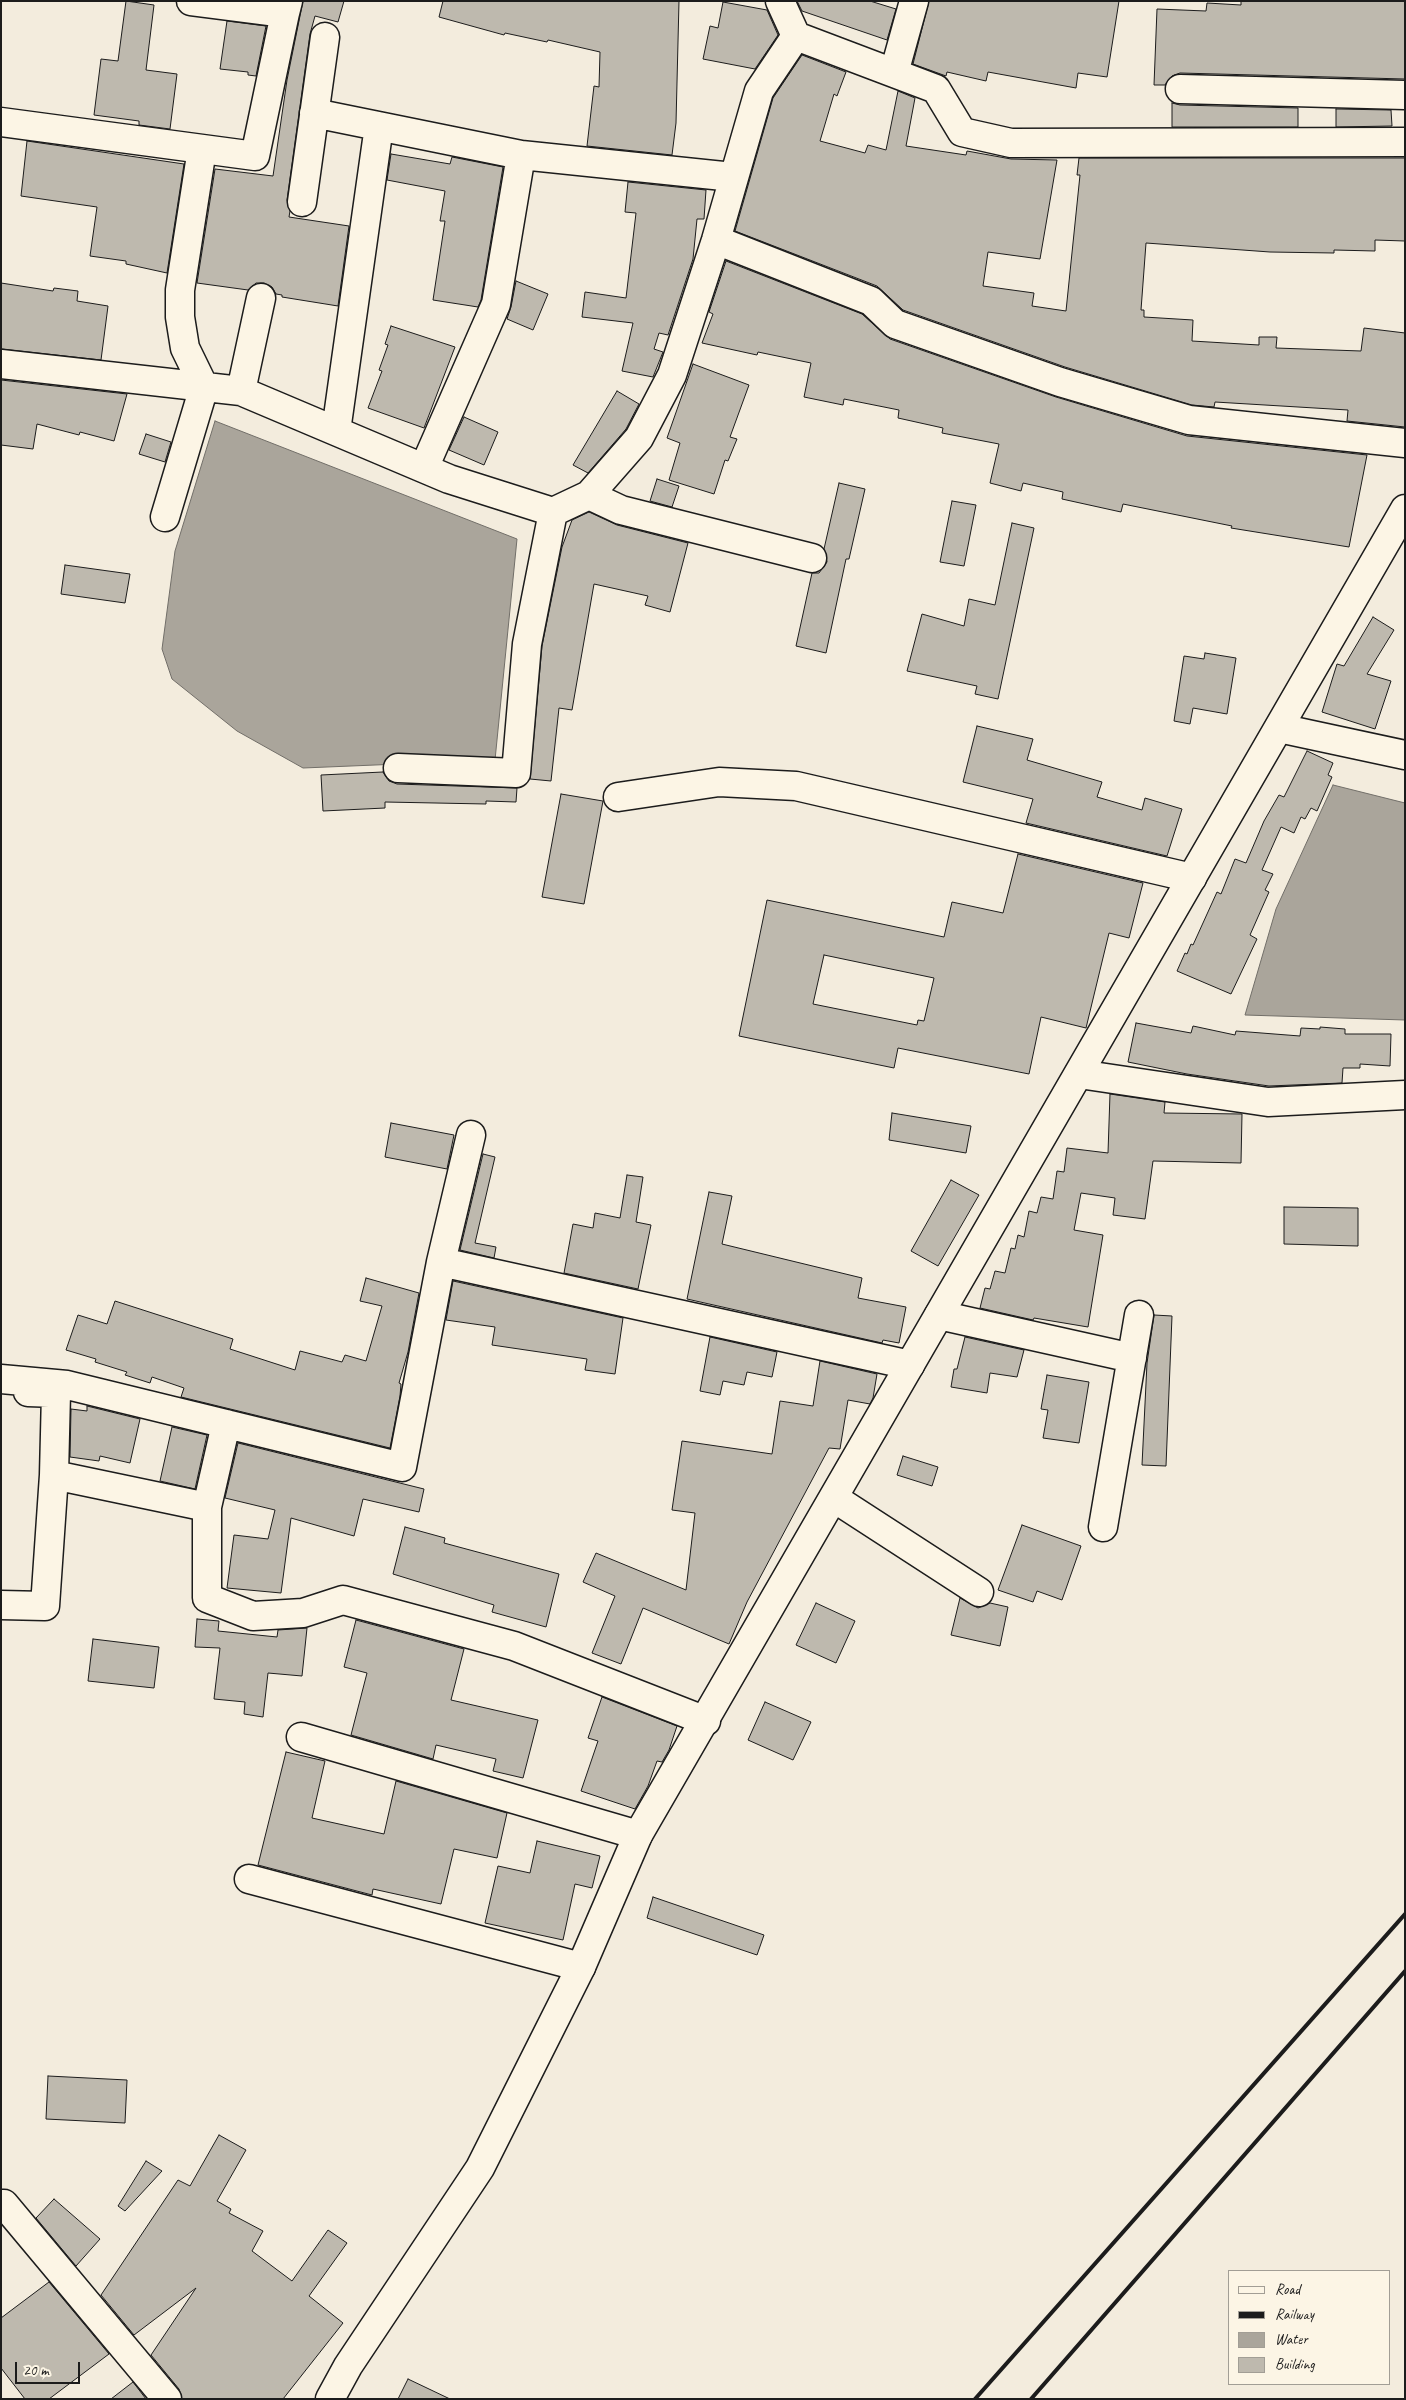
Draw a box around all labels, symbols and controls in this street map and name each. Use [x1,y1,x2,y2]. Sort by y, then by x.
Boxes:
legend [1228,2270,1391,2385]
text: Road [1275,2280,1300,2299]
text: Railway [1275,2305,1314,2324]
text: Water [1275,2330,1308,2349]
scale bar [18,2352,82,2384]
text: Building [1275,2355,1314,2374]
text: 20 m [23,2361,49,2380]

